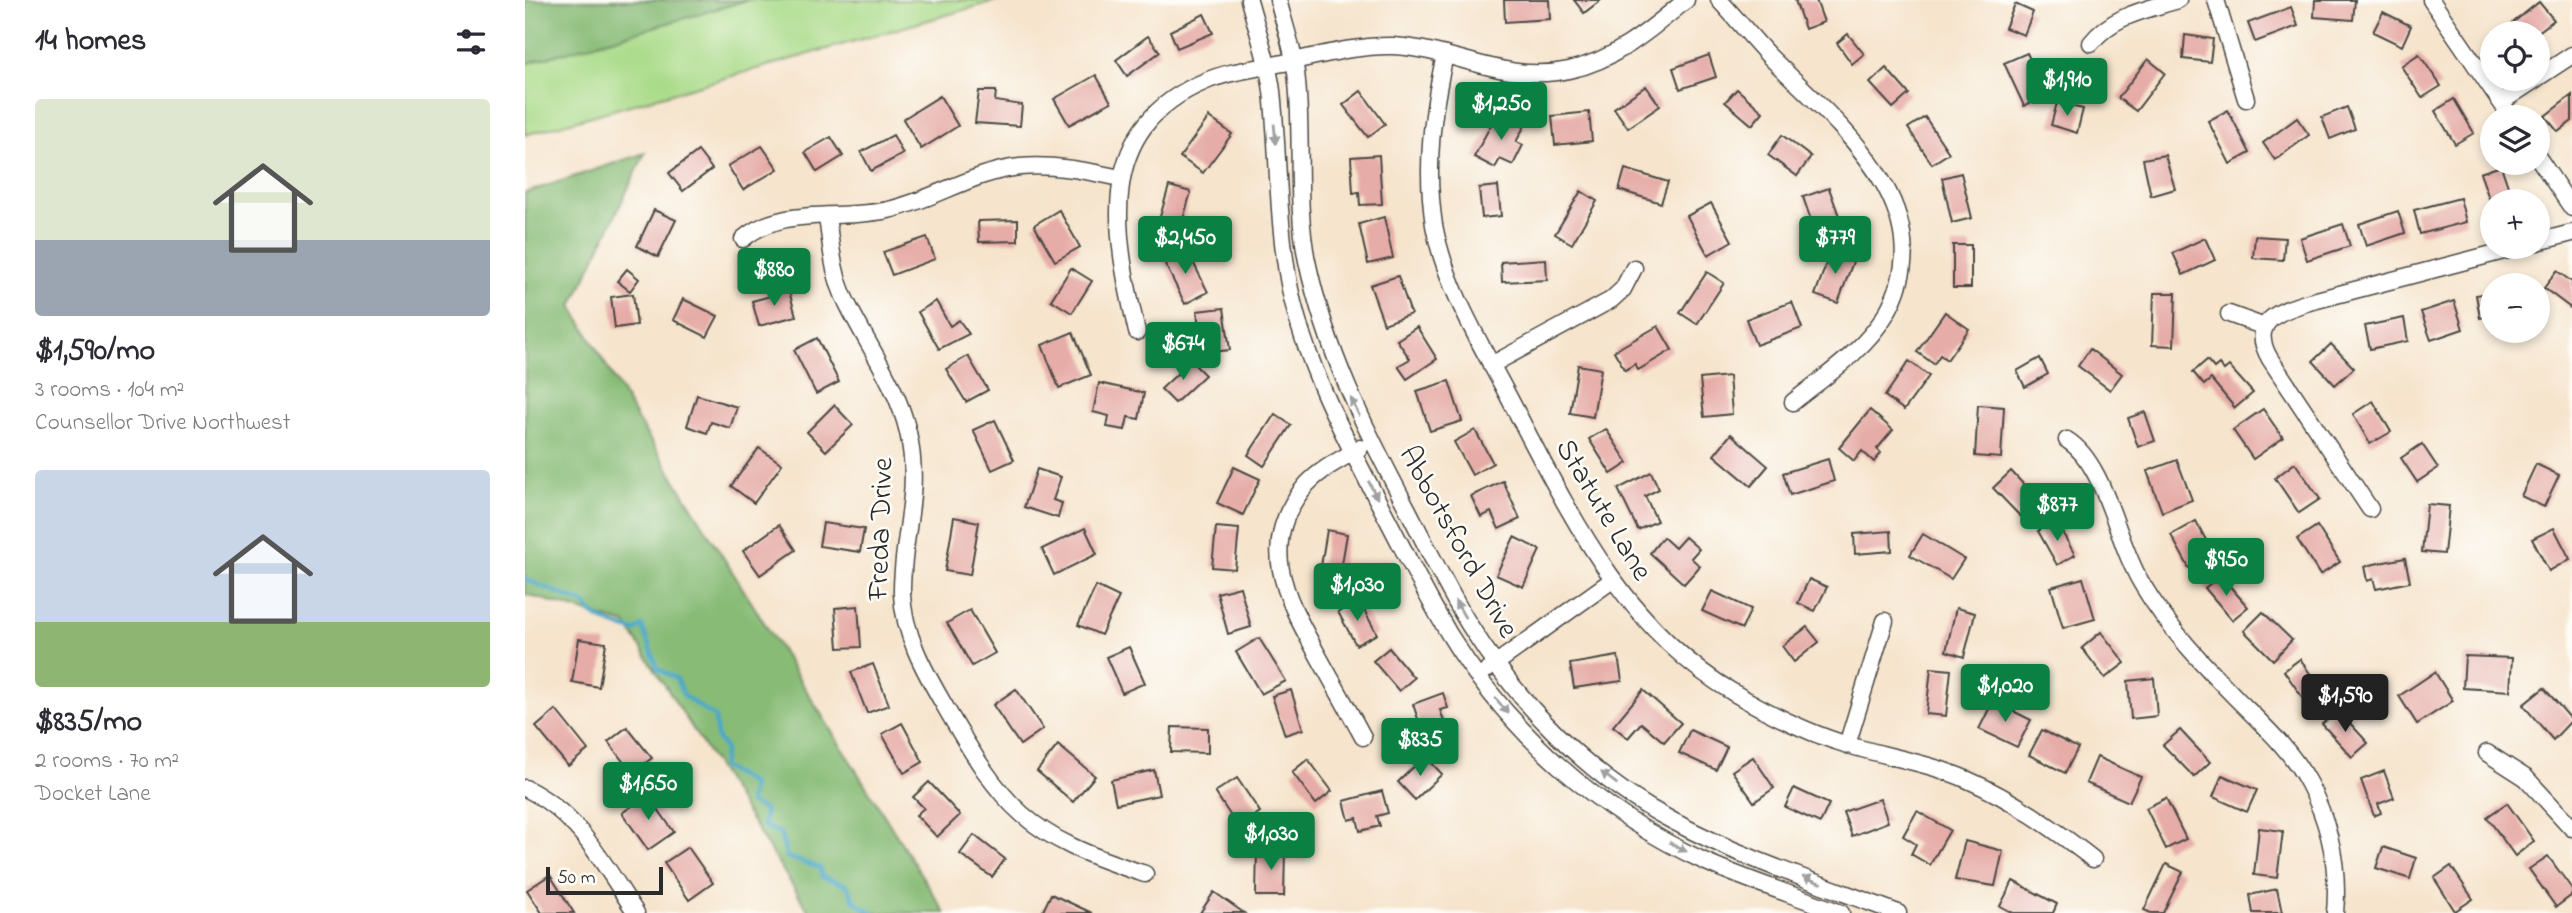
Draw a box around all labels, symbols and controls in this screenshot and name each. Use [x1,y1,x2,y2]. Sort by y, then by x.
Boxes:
text: 14 homes [35,20,146,64]
map controls [2480,21,2550,343]
button: locate [2480,21,2550,91]
icon: filters [452,23,490,61]
pin: $1,910 [2010,58,2124,118]
text: $1,910 [2042,64,2092,97]
pin: $1,250 [1444,82,1558,142]
text: $1,250 [1471,88,1531,121]
button: layers [2480,105,2550,175]
one-way arrow [1270,123,1281,145]
icon: home [200,145,326,271]
button: + [2480,189,2550,259]
pin: $2,450 [1128,216,1242,276]
pin: $779 [1794,216,1876,276]
text: $2,450 [1154,222,1216,255]
text: $779 [1815,222,1855,255]
pin: $880 [733,248,815,308]
text: $880 [753,254,795,287]
button: − [2480,273,2550,343]
pin: $674 [1142,322,1224,382]
text: $674 [1162,328,1205,361]
text: $1,590/mo [35,330,155,374]
text: 3 rooms · 104 m² [35,374,184,407]
one-way arrow [1349,397,1360,417]
text: Counsellor Drive Northwest [35,407,290,440]
street label: Statute Lane [1543,431,1663,591]
street label: Abbotsford Drive [1386,438,1529,647]
street label: Freda Drive [857,456,906,602]
one-way arrow [1366,481,1378,501]
pin: $877 [2016,484,2098,543]
text: $877 [2036,489,2078,522]
icon: home [200,516,326,642]
pin: $950 [2185,538,2267,598]
text: $950 [2204,544,2248,577]
pin: $1,030 [1300,564,1414,623]
text: $1,030 [1330,569,1384,602]
one-way arrow [1454,599,1466,619]
pin: $1,020 [1948,664,2062,724]
text: $1,020 [1977,670,2033,703]
pin: $1,590 [2288,674,2402,734]
text: $1,590 [2317,680,2373,713]
one-way arrow [1494,697,1510,715]
text: $835/mo [35,701,142,745]
pin: $835 [1379,718,1461,778]
text: $835 [1397,724,1443,757]
text: 2 rooms · 70 m² [35,745,179,778]
pin: $1,650 [591,762,705,822]
text: $1,650 [619,768,677,801]
one-way arrow [1601,771,1619,786]
text: Docket Lane [35,778,150,811]
pin: $1,030 [1214,812,1328,872]
text: $1,030 [1244,818,1298,851]
one-way arrow [1669,841,1688,853]
scale bar [546,864,663,896]
text: 50 m [557,865,596,892]
one-way arrow [1801,874,1822,885]

